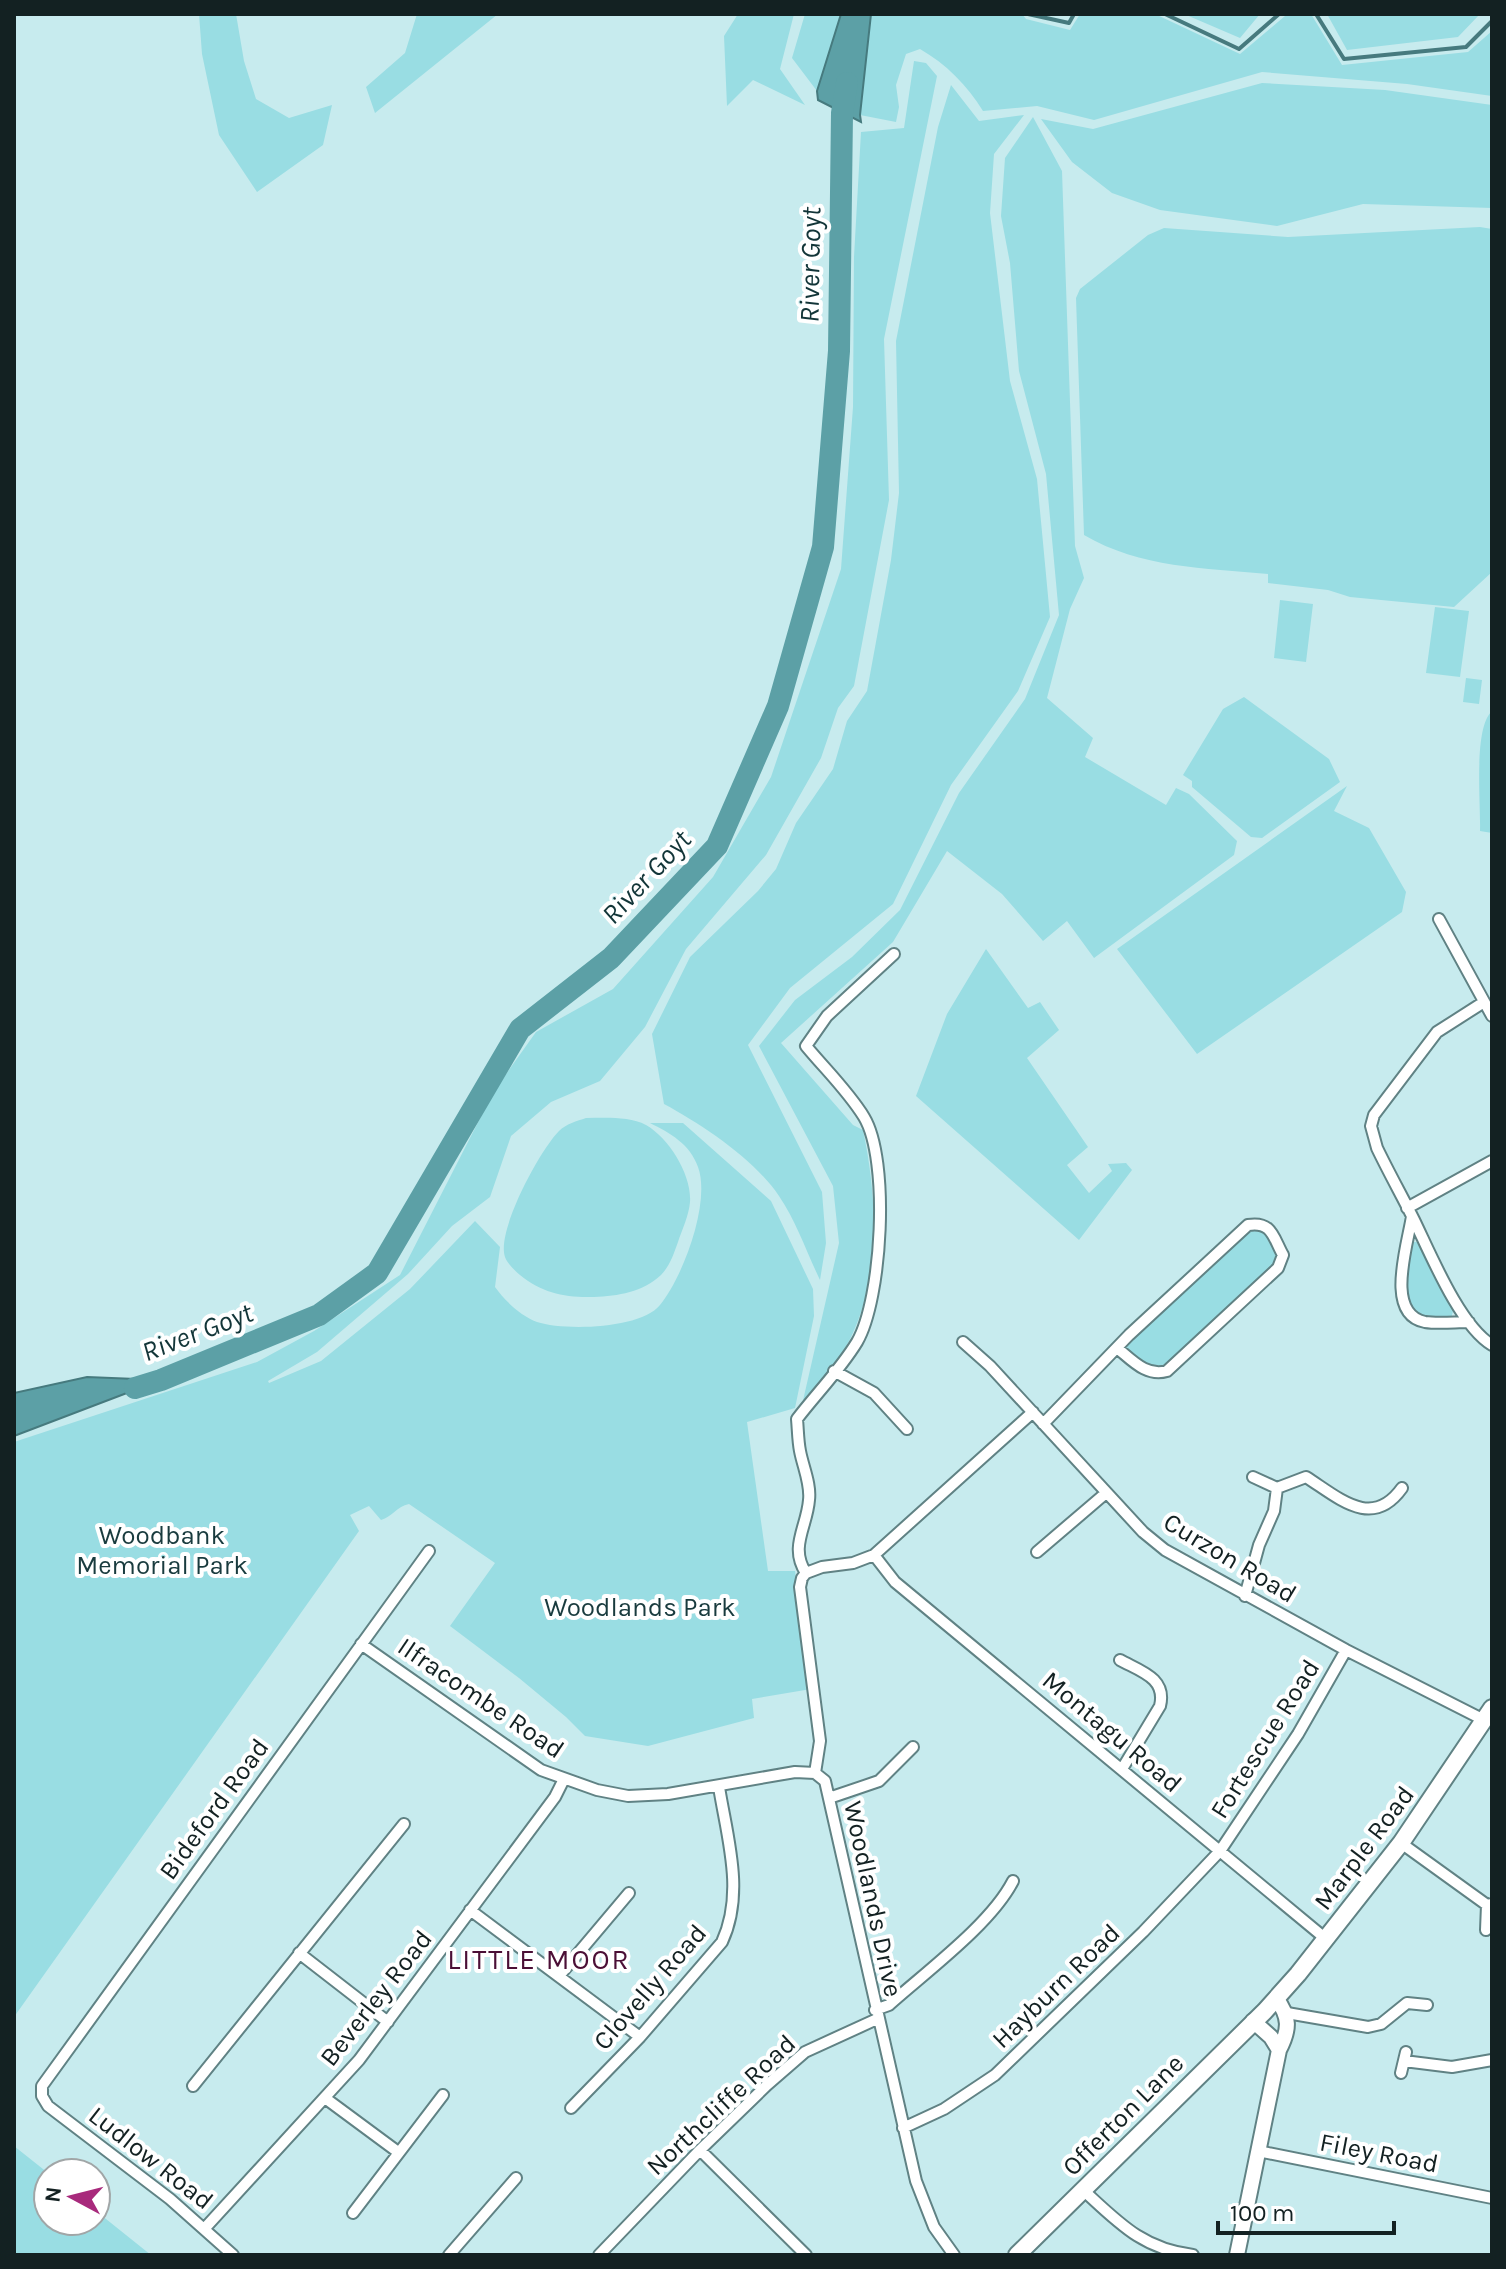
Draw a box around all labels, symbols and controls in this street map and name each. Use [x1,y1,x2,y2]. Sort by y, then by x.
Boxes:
water label: River Goyt [792,206,828,323]
water label: River Goyt [594,823,698,931]
water label: River Goyt [137,1296,258,1368]
street label: Curzon Road [1158,1506,1302,1610]
park label: Woodbank Memorial Park [76,1520,248,1581]
park label: Woodlands Park [544,1592,736,1623]
street label: Ilfracombe Road [392,1631,570,1765]
street label: Fortescue Road [1204,1654,1326,1824]
street label: Montagu Road [1036,1665,1188,1799]
street label: Bideford Road [152,1732,276,1886]
street label: Marple Road [1307,1780,1421,1916]
street label: Woodlands Drive [837,1798,909,2000]
street label: Hayburn Road [986,1917,1126,2055]
street label: Clovelly Road [587,1918,713,2056]
street label: Beverley Road [313,1924,439,2072]
district label: LITTLE MOOR [447,1943,631,1976]
street label: Northcliffe Road [640,2028,802,2182]
street label: Offerton Lane [1056,2048,1190,2182]
street label: Ludlow Road [82,2100,220,2216]
street label: Filey Road [1317,2126,1441,2180]
north arrow [32,2157,112,2237]
text: N [39,2185,67,2204]
scale bar [1218,2185,1394,2235]
text: 100 m [1230,2199,1295,2227]

